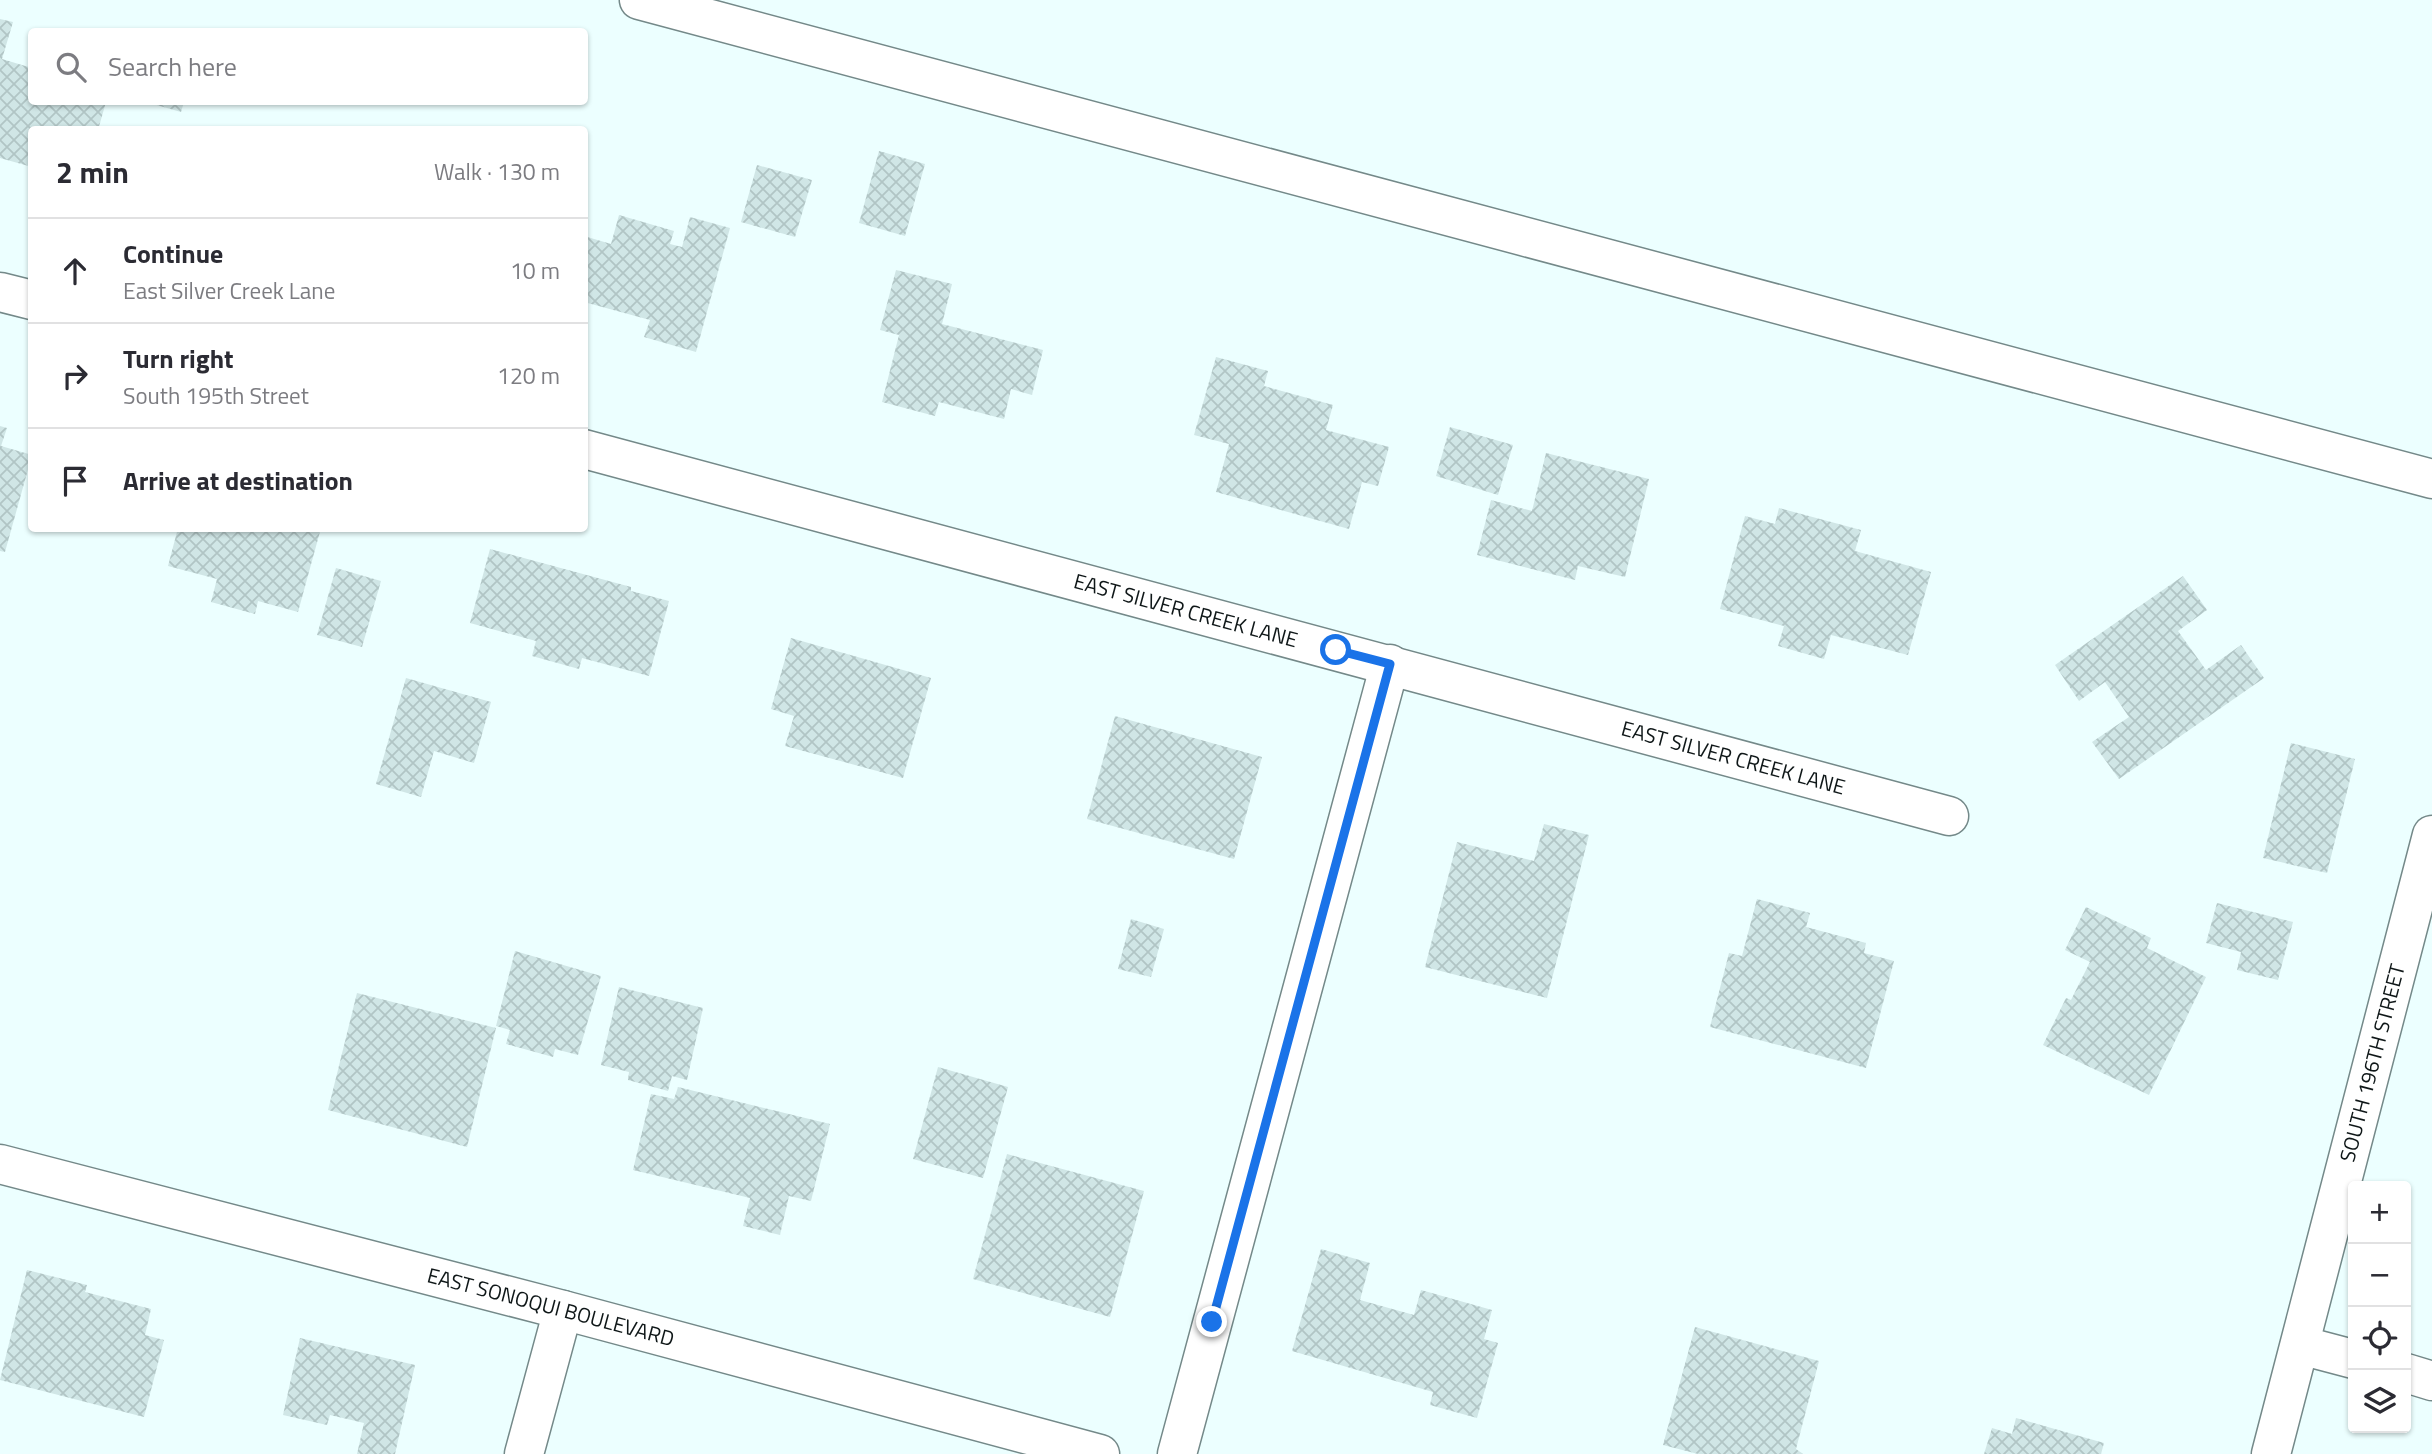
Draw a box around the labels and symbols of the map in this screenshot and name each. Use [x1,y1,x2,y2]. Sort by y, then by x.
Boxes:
street label: EAST SILVER CREEK LANE [1070,564,1301,655]
route start [1320,634,1351,665]
street label: EAST SILVER CREEK LANE [1618,712,1849,802]
street label: SOUTH 196TH STREET [2331,960,2413,1165]
street label: EAST SONOQUI BOULEVARD [424,1258,678,1354]
route end [1196,1306,1227,1337]

